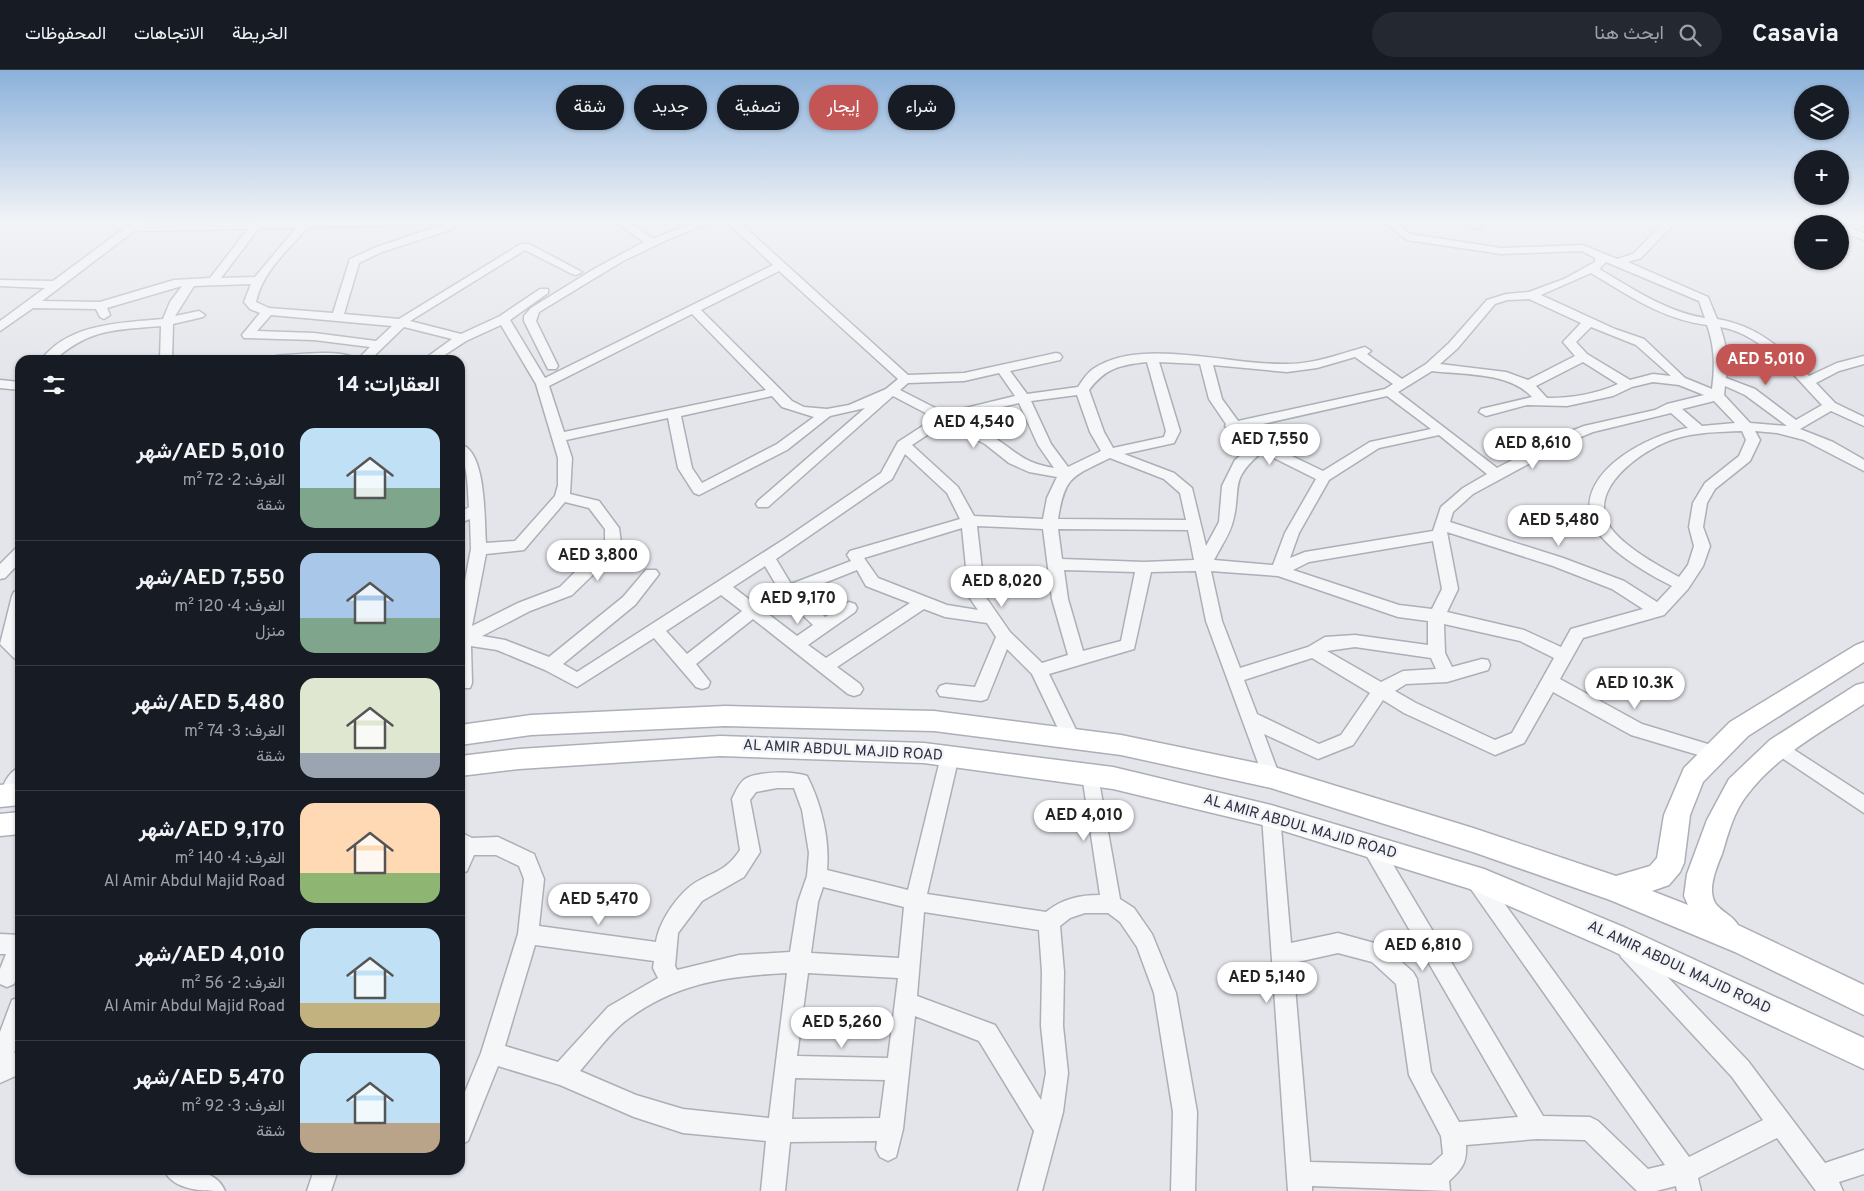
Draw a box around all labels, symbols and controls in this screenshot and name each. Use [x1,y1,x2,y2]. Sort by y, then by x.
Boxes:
search box [1372,12,1722,57]
text: Casavia [1752,20,1839,50]
icon: search [1676,21,1704,49]
text: ابحث هنا [1594,22,1664,46]
text: المحفوظات [25,23,106,46]
text: الاتجاهات [134,23,204,46]
text: الخريطة [232,23,288,46]
chip: شقة [556,85,624,130]
chip: جديد [634,85,707,130]
chip: تصفية [717,85,799,130]
chip: إيجار [809,85,878,130]
chip: شراء [888,85,955,130]
map controls [1794,85,1849,270]
button: layers [1794,85,1849,140]
button: + [1794,150,1849,205]
button: − [1794,215,1849,270]
pin: AED 5,010 [1709,344,1823,386]
text: AED 5,010 [1727,350,1805,370]
icon: filters [40,371,68,399]
text: العقارات: 14 [337,372,440,399]
pin: AED 4,540 [917,406,1031,449]
text: AED 4,540 [933,413,1015,433]
pin: AED 7,550 [1213,424,1327,466]
pin: AED 8,610 [1476,428,1590,470]
text: AED 7,550 [1231,430,1309,450]
text: AED 8,610 [1494,434,1572,454]
text: AED 5,010/شهر [136,439,285,466]
icon: home [340,448,400,508]
text: الغرف: 2 · 72 m² [183,471,285,491]
text: شقة [256,496,285,516]
pin: AED 5,480 [1502,504,1616,547]
text: AED 5,480 [1519,511,1599,531]
pin: AED 3,800 [541,540,655,582]
text: AED 3,800 [558,546,638,566]
text: AED 7,550/شهر [136,565,285,592]
pin: AED 8,020 [945,566,1059,608]
text: AED 8,020 [961,572,1043,592]
icon: home [340,573,400,633]
pin: AED 9,170 [741,582,855,625]
text: AED 9,170 [760,589,836,609]
text: الغرف: 4 · 120 m² [175,597,285,617]
text: منزل [255,622,285,642]
pin: AED 10.3K [1578,668,1692,710]
text: AED 10.3K [1596,674,1674,694]
text: AED 5,480/شهر [132,690,285,717]
icon: home [340,698,400,758]
text: الغرف: 3 · 74 m² [184,722,285,742]
street label: AL AMIR ABDUL MAJID ROAD [743,736,943,766]
text: شقة [256,747,285,767]
street label: AL AMIR ABDUL MAJID ROAD [1201,790,1399,864]
pin: AED 4,010 [1027,800,1141,842]
text: AED 4,010 [1045,806,1123,826]
text: AED 9,170/شهر [139,817,285,844]
icon: home [340,823,400,883]
text: الغرف: 4 · 140 m² [175,849,285,869]
text: Al Amir Abdul Majid Road [104,872,285,892]
pin: AED 5,470 [542,884,656,926]
text: AED 5,470 [559,890,639,910]
street label: AL AMIR ABDUL MAJID ROAD [1584,917,1774,1019]
pin: AED 6,810 [1366,930,1480,972]
text: AED 6,810 [1384,936,1462,956]
text: AED 4,010/شهر [136,942,285,969]
icon: home [340,948,400,1008]
pin: AED 5,140 [1210,962,1324,1004]
text: AED 5,140 [1228,968,1306,988]
text: الغرف: 2 · 56 m² [181,974,285,994]
text: Al Amir Abdul Majid Road [104,997,285,1017]
pin: AED 5,260 [785,1006,899,1049]
text: AED 5,260 [802,1013,882,1033]
text: AED 5,470/شهر [134,1065,285,1092]
icon: home [340,1073,400,1133]
text: الغرف: 3 · 92 m² [182,1097,285,1117]
text: شقة [256,1122,285,1142]

